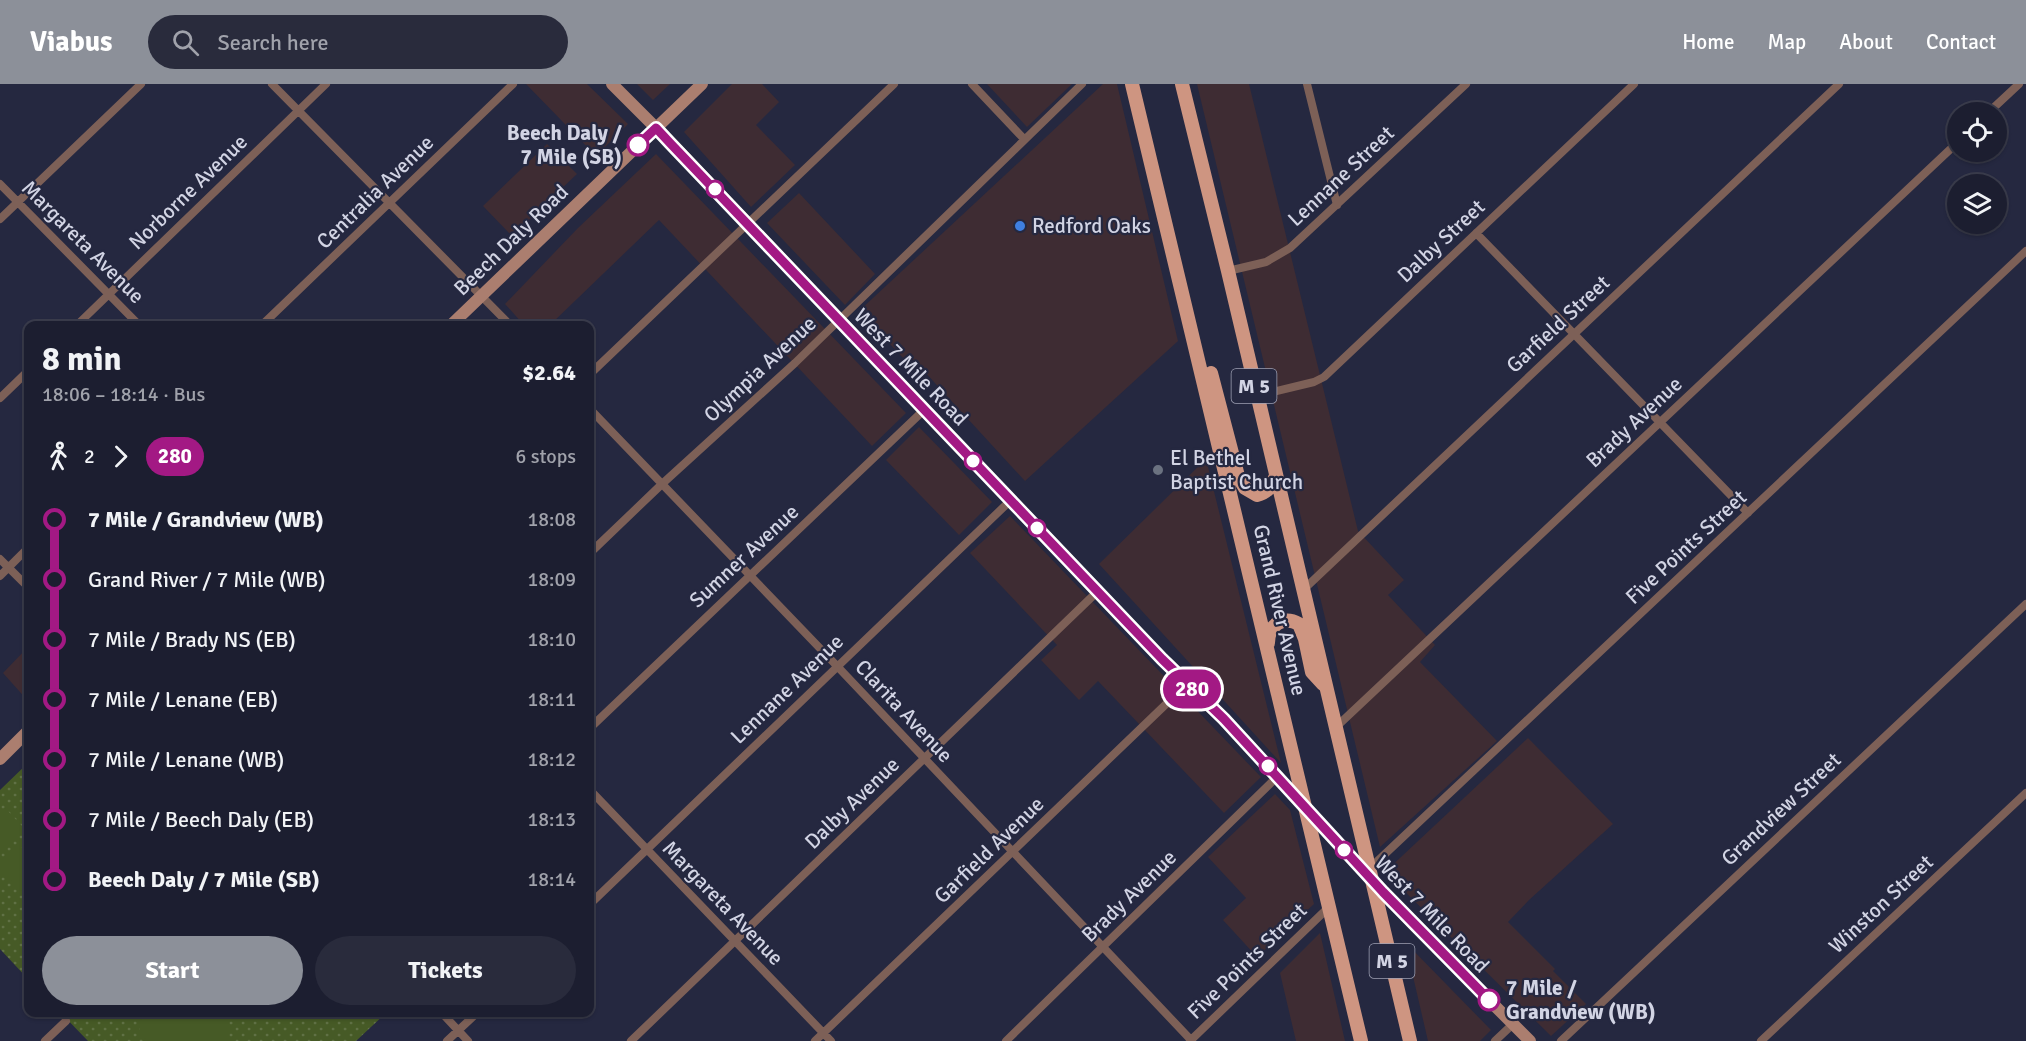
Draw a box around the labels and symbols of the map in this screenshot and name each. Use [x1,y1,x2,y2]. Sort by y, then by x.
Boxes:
place label: Beech Daly / 7 Mile (SB) [507,120,623,170]
street label: Lennane Street [1282,120,1400,232]
street label: Norborne Avenue [123,129,253,255]
street label: Centralia Avenue [311,130,439,254]
marker: Beech Daly / 7 Mile (SB) [627,134,649,156]
street label: Margareta Avenue [16,175,150,309]
street label: Beech Daly Road [448,179,574,301]
unlabelled marker [706,180,724,198]
street label: Dalby Street [1392,194,1490,288]
place label: Redford Oaks [1032,213,1151,239]
marker: Redford Oaks [1013,219,1027,233]
street label: Garfield Street [1501,270,1615,378]
street label: West 7 Mile Road [848,303,974,431]
street label: Olympia Avenue [698,310,822,428]
road number: M 5 [1232,369,1276,403]
street label: Brady Avenue [1581,371,1687,473]
place label: El Bethel Baptist Church [1170,445,1303,495]
unlabelled marker [964,452,982,470]
marker: El Bethel Baptist Church [1151,463,1165,477]
street label: Five Points Street [1620,484,1752,610]
street label: Sumner Avenue [684,499,804,613]
unlabelled marker [1028,519,1046,537]
street label: Grand River Avenue [1248,522,1312,698]
street label: Lennane Avenue [725,629,849,749]
street label: Clarita Avenue [850,654,958,768]
line badge: 280 [1158,670,1226,708]
street label: Grandview Street [1716,747,1846,871]
street label: Dalby Avenue [799,751,905,855]
unlabelled marker [1259,757,1277,775]
street label: Garfield Avenue [929,791,1049,909]
street label: Margareta Avenue [657,835,789,971]
unlabelled marker [1335,841,1353,859]
street label: Brady Avenue [1076,844,1182,948]
street label: Winston Street [1823,849,1939,959]
street label: West 7 Mile Road [1369,850,1495,978]
street label: Five Points Street [1182,897,1312,1025]
road number: M 5 [1370,944,1414,978]
place label: 7 Mile / Grandview (WB) [1506,975,1656,1025]
marker: 7 Mile / Grandview (WB) [1478,989,1500,1011]

